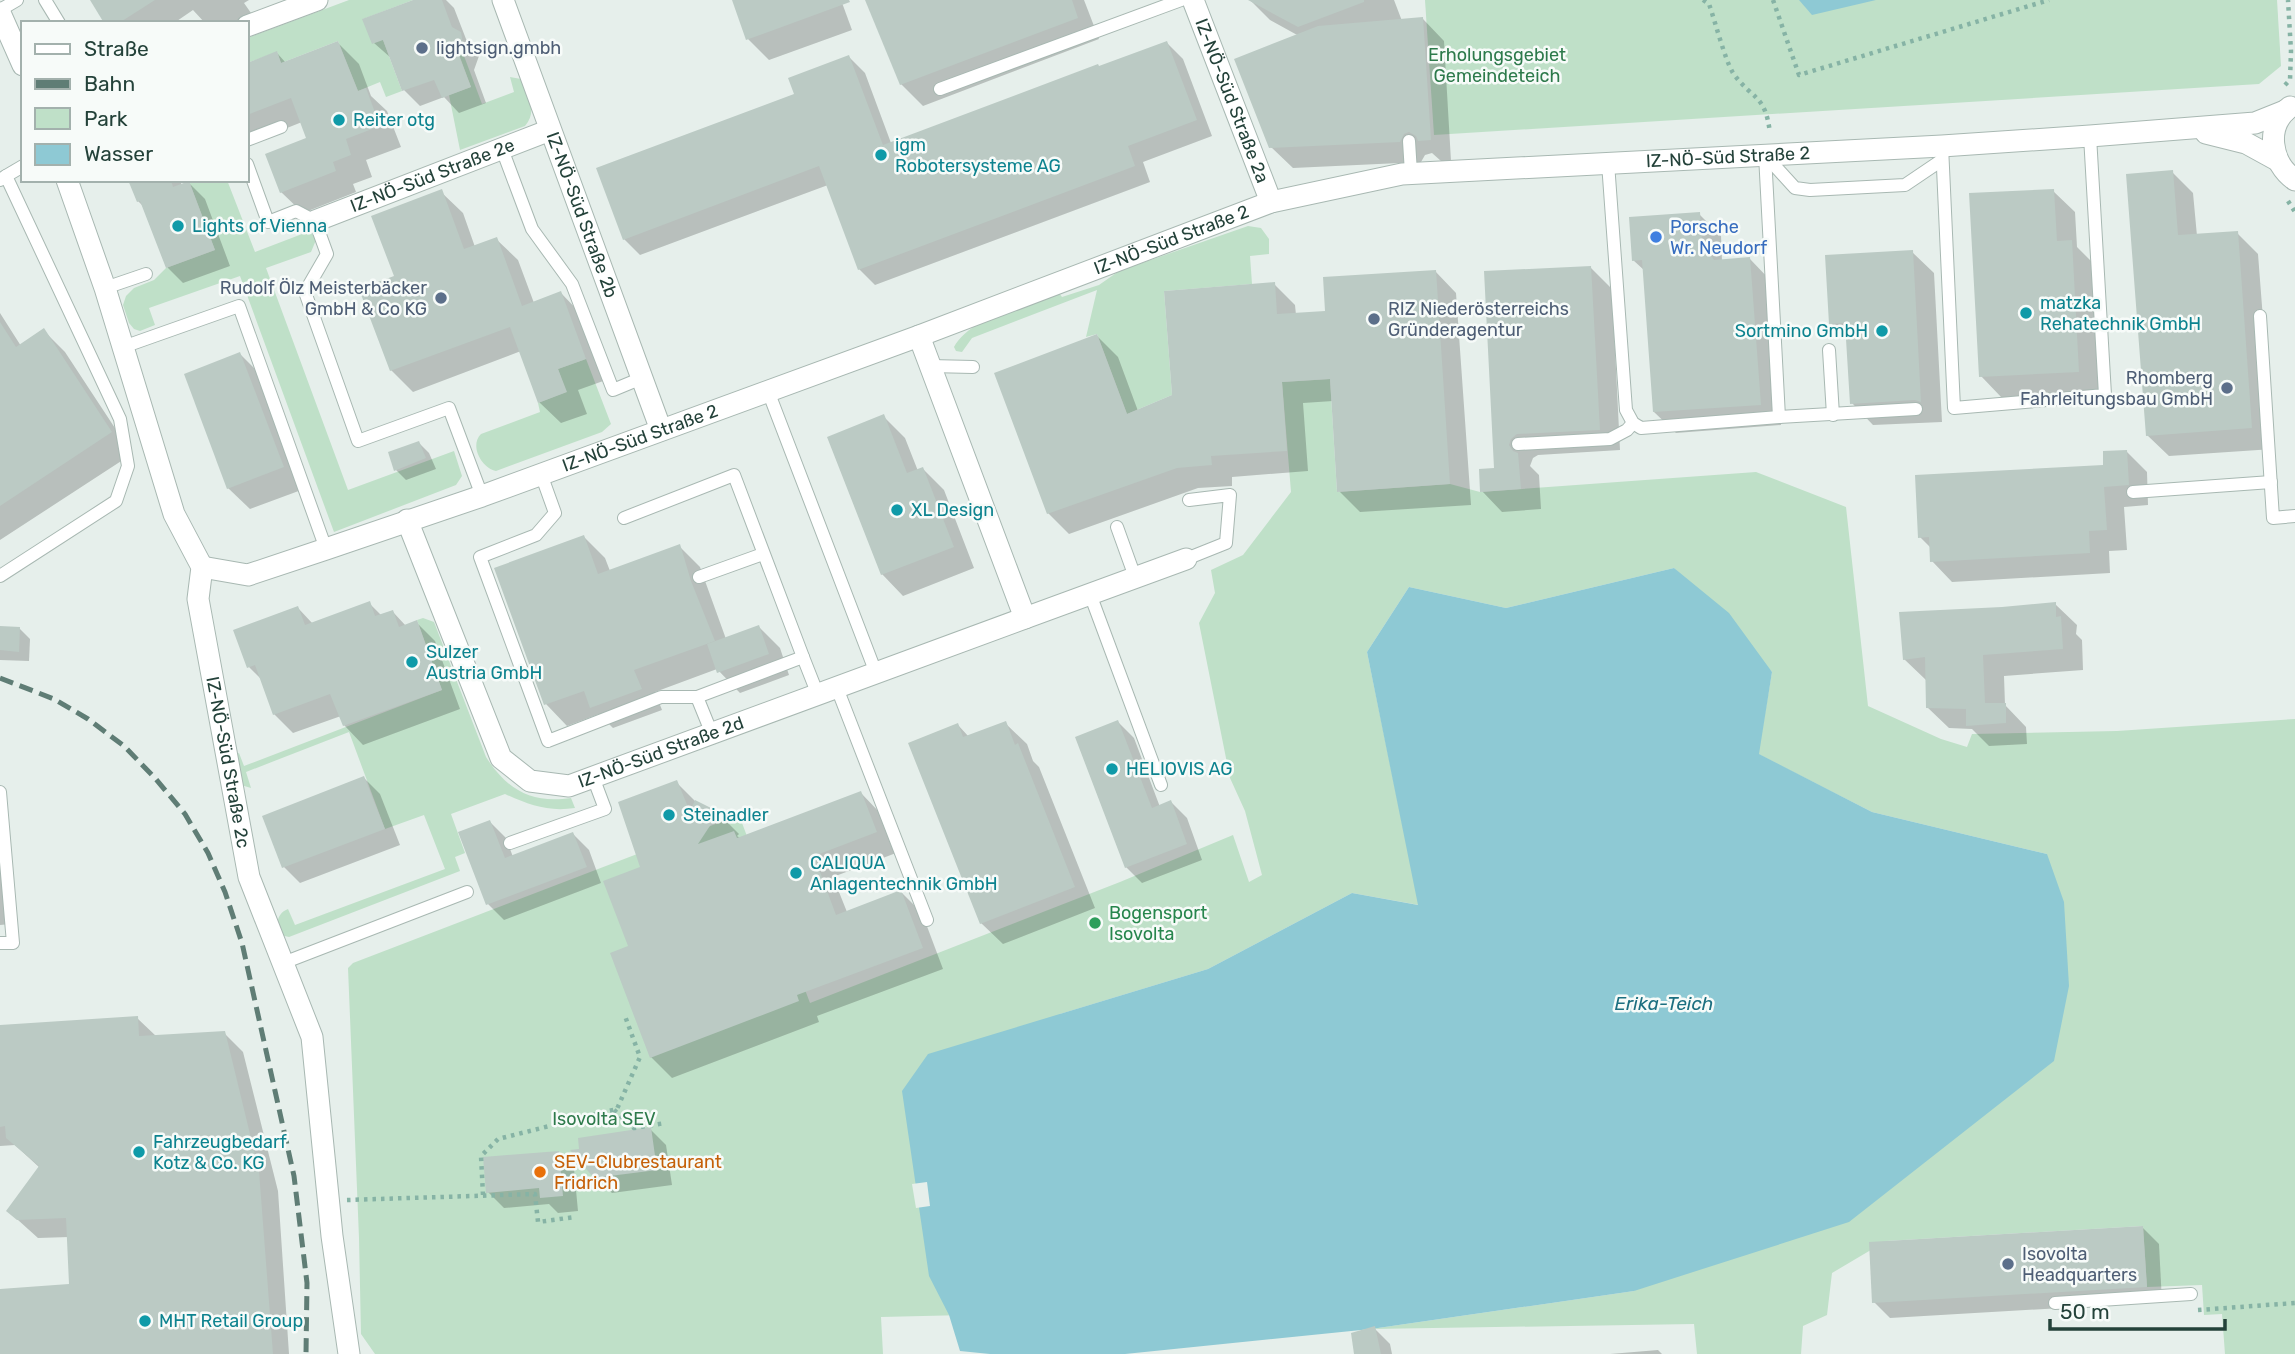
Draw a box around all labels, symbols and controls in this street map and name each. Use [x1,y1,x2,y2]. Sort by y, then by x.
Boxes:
street label: IZ-NÖ-Süd Straße 2a [1190,15,1274,186]
legend [21,21,248,182]
text: Straße [84,36,149,61]
place label: lightsign.gmbh [436,37,561,59]
marker: lightsign.gmbh [414,40,430,56]
park label: Erholungsgebiet Gemeindeteich [1428,44,1566,87]
text: Bahn [84,71,135,96]
text: Park [84,106,128,131]
place label: Reiter otg [353,109,435,131]
marker: Reiter otg [331,112,347,128]
street label: IZ-NÖ-Süd Straße 2b [541,129,622,301]
street label: IZ-NÖ-Süd Straße 2e [347,134,518,217]
place label: igm Robotersysteme AG [895,134,1061,177]
text: Wasser [84,141,153,166]
street label: IZ-NÖ-Süd Straße 2 [1645,142,1811,172]
marker: igm Robotersysteme AG [873,147,889,163]
street label: IZ-NÖ-Süd Straße 2 [1091,200,1252,279]
place label: Lights of Vienna [192,215,327,237]
place label: Porsche Wr. Neudorf [1670,216,1767,259]
marker: Lights of Vienna [170,218,186,234]
marker: Porsche Wr. Neudorf [1648,229,1664,245]
place label: Rudolf Ölz Meisterbäcker GmbH & Co KG [220,277,427,320]
marker: Rudolf Ölz Meisterbäcker GmbH & Co KG [433,290,449,306]
place label: matzka Rehatechnik GmbH [2040,292,2201,335]
place label: RIZ Niederösterreichs Gründeragentur [1388,298,1569,341]
marker: matzka Rehatechnik GmbH [2018,305,2034,321]
marker: RIZ Niederösterreichs Gründeragentur [1366,311,1382,327]
place label: Sortmino GmbH [1735,320,1868,342]
marker: Sortmino GmbH [1874,323,1890,339]
place label: Rhomberg Fahrleitungsbau GmbH [2020,367,2213,410]
marker: Rhomberg Fahrleitungsbau GmbH [2219,380,2235,396]
street label: IZ-NÖ-Süd Straße 2 [559,400,721,477]
place label: XL Design [911,499,994,521]
marker: XL Design [889,502,905,518]
place label: Sulzer Austria GmbH [426,641,542,684]
marker: Sulzer Austria GmbH [404,654,420,670]
street label: IZ-NÖ-Süd Straße 2c [201,675,255,850]
street label: IZ-NÖ-Süd Straße 2d [575,712,747,793]
place label: HELIOVIS AG [1126,758,1233,780]
marker: HELIOVIS AG [1104,761,1120,777]
place label: Steinadler [683,804,769,826]
marker: Steinadler [661,807,677,823]
place label: CALIQUA Anlagentechnik GmbH [810,852,998,895]
marker: CALIQUA Anlagentechnik GmbH [788,865,804,881]
place label: Bogensport Isovolta [1109,902,1207,945]
marker: Bogensport Isovolta [1087,915,1103,931]
water label: Erika-Teich [1615,992,1713,1015]
park label: Isovolta SEV [552,1108,656,1130]
place label: Fahrzeugbedarf Kotz & Co. KG [153,1131,287,1174]
marker: Fahrzeugbedarf Kotz & Co. KG [131,1144,147,1160]
place label: SEV-Clubrestaurant Fridrich [554,1151,722,1194]
marker: SEV-Clubrestaurant Fridrich [532,1164,548,1180]
place label: Isovolta Headquarters [2022,1243,2137,1286]
marker: Isovolta Headquarters [2000,1256,2016,1272]
scale bar [2050,1288,2225,1332]
text: 50 m [2060,1299,2110,1324]
place label: MHT Retail Group [159,1310,303,1332]
marker: MHT Retail Group [137,1313,153,1329]

